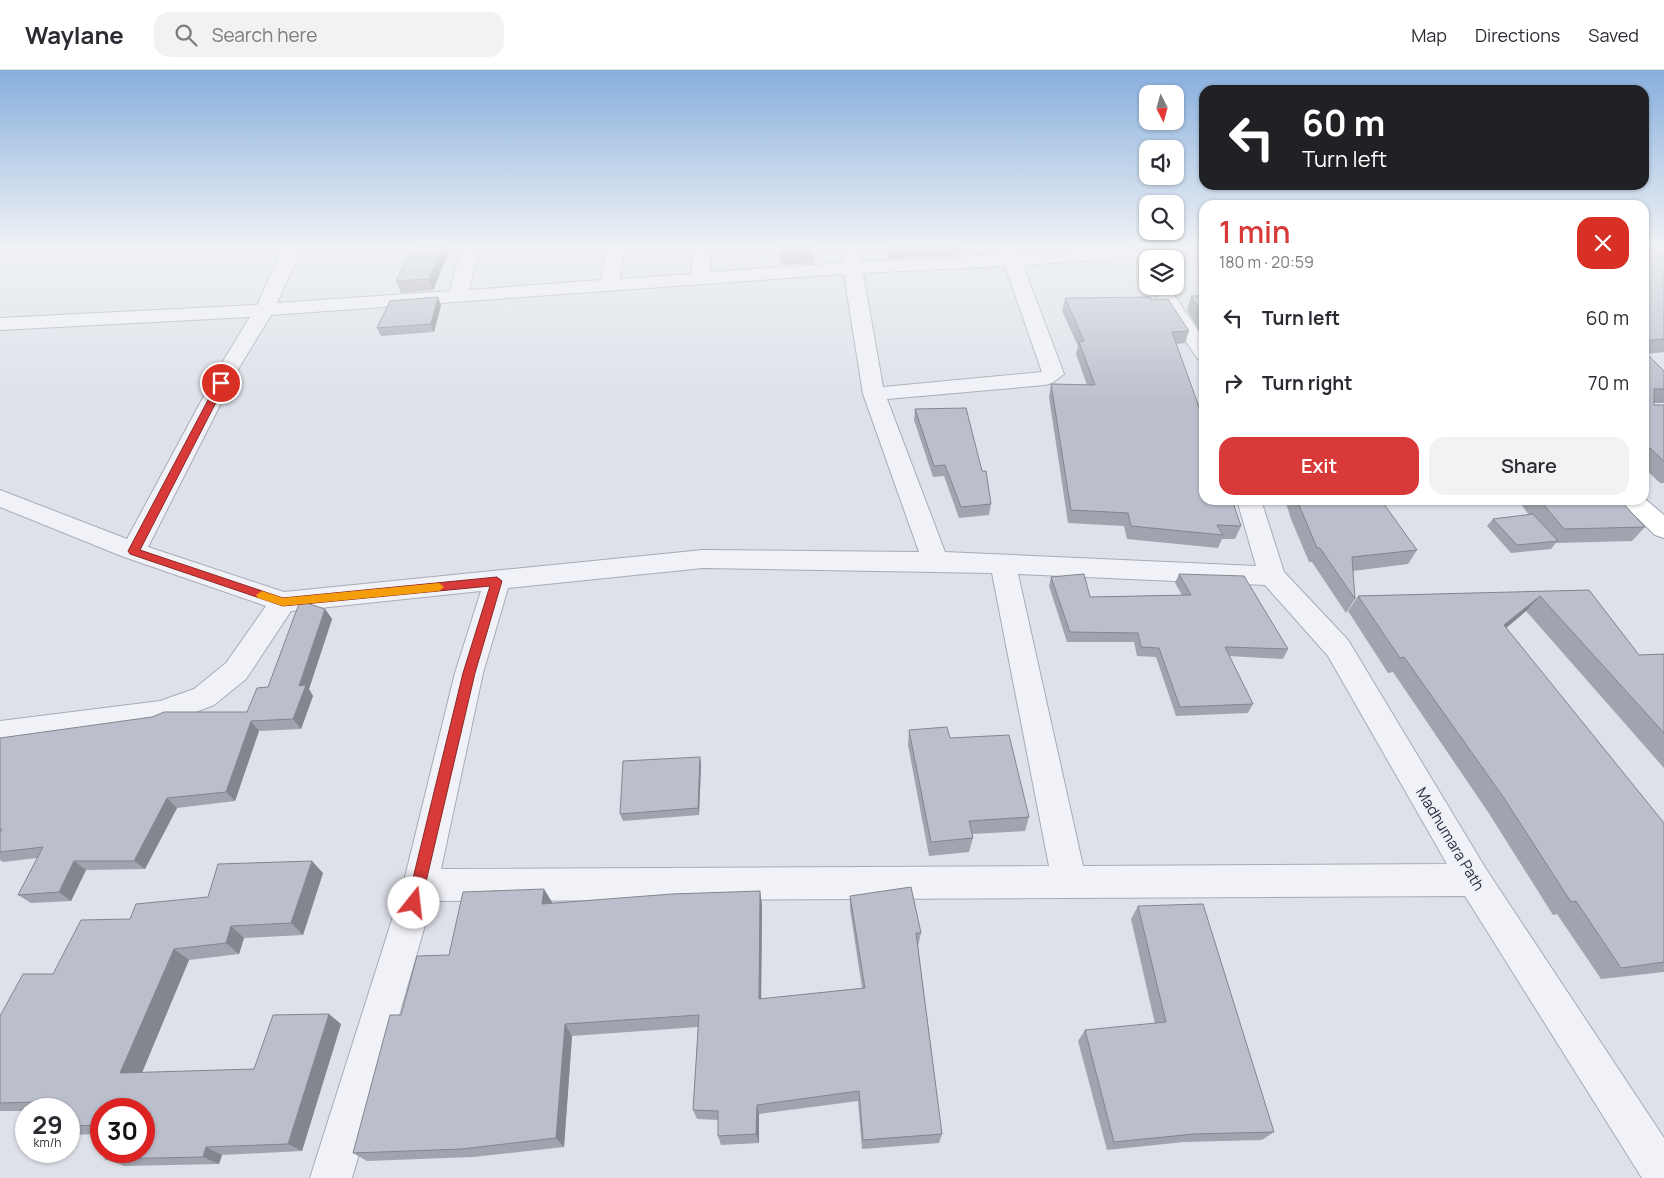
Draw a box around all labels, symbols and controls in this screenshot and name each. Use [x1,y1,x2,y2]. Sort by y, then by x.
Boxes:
search box [154,12,504,57]
text: Waylane [25,18,124,51]
icon: search [172,21,200,49]
text: Search here [212,22,317,48]
text: Map [1411,23,1447,47]
text: Directions [1475,23,1560,47]
text: Saved [1588,23,1639,47]
north arrow [1139,85,1184,130]
map controls [1139,85,1184,295]
text: 60 m [1302,99,1385,147]
icon: left [1219,105,1284,170]
button: sound [1139,140,1184,185]
text: Turn left [1302,144,1387,174]
button: search [1139,195,1184,240]
text: 1 min [1219,211,1291,252]
button: close [1577,217,1629,269]
button: layers [1139,250,1184,295]
text: 180 m · 20:59 [1219,251,1314,273]
icon: left [1219,304,1247,332]
text: Turn left [1262,305,1340,331]
text: 60 m [1586,305,1629,331]
pin [200,362,242,404]
icon: arrive [207,369,235,397]
icon: right [1219,369,1247,397]
text: Turn right [1262,370,1352,396]
text: 70 m [1588,370,1629,396]
button: Exit [1219,437,1419,495]
button: Share [1429,437,1629,495]
street label: Madhumara Path [1411,783,1490,894]
position arrow [387,876,439,928]
speed limit sign: 30 [90,1098,155,1163]
text: 29 [32,1107,63,1142]
text: km/h [34,1134,61,1151]

